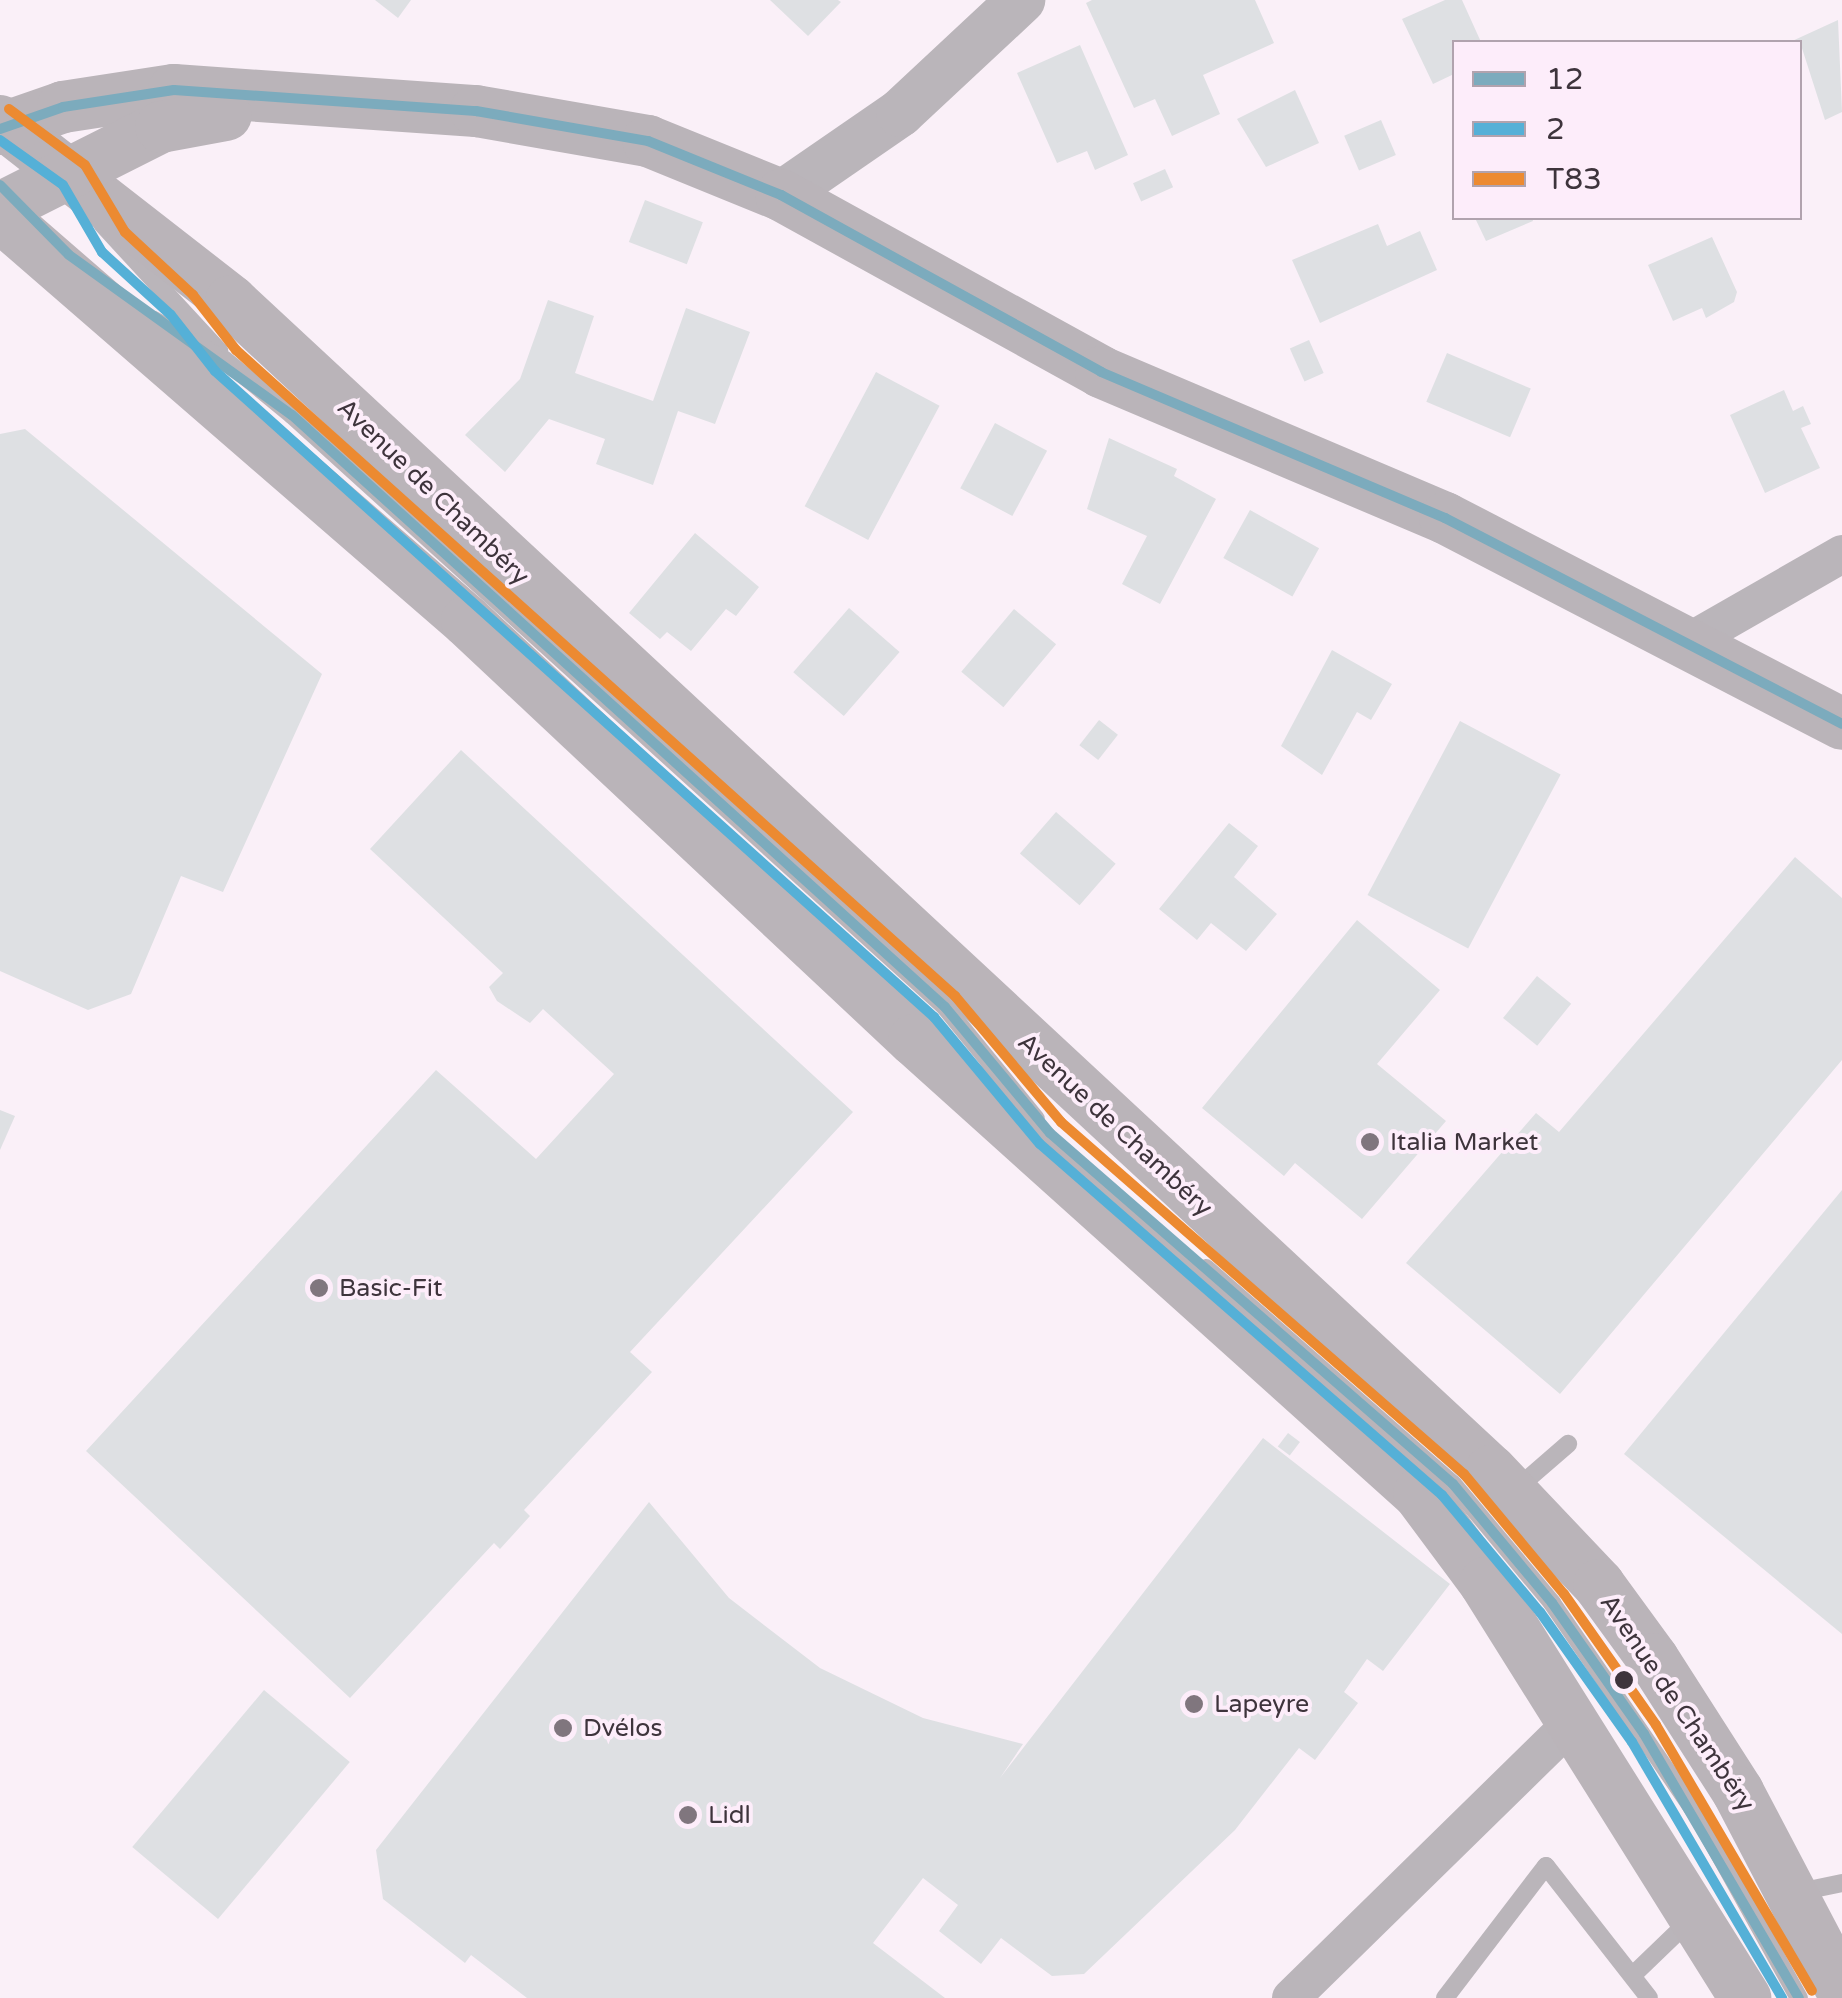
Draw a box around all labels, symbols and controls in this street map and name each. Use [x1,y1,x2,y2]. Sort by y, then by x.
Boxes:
legend [1452,40,1802,220]
text: 12 [1546,61,1584,98]
text: 2 [1546,111,1565,148]
text: T83 [1546,161,1602,198]
street label: Avenue de Chambéry [331,393,535,591]
street label: Avenue de Chambéry [1012,1027,1218,1223]
place label: Italia Market [1390,1127,1538,1157]
marker: Italia Market [1359,1131,1381,1153]
place label: Basic-Fit [339,1273,443,1303]
marker: Basic-Fit [308,1277,330,1299]
street label: Avenue de Chambéry [1593,1589,1761,1817]
unlabelled marker [1614,1670,1634,1690]
place label: Lapeyre [1214,1689,1309,1719]
marker: Lapeyre [1183,1693,1205,1715]
place label: Dvélos [583,1713,662,1743]
marker: Dvélos [552,1717,574,1739]
place label: Lidl [708,1800,751,1830]
marker: Lidl [677,1804,699,1826]

